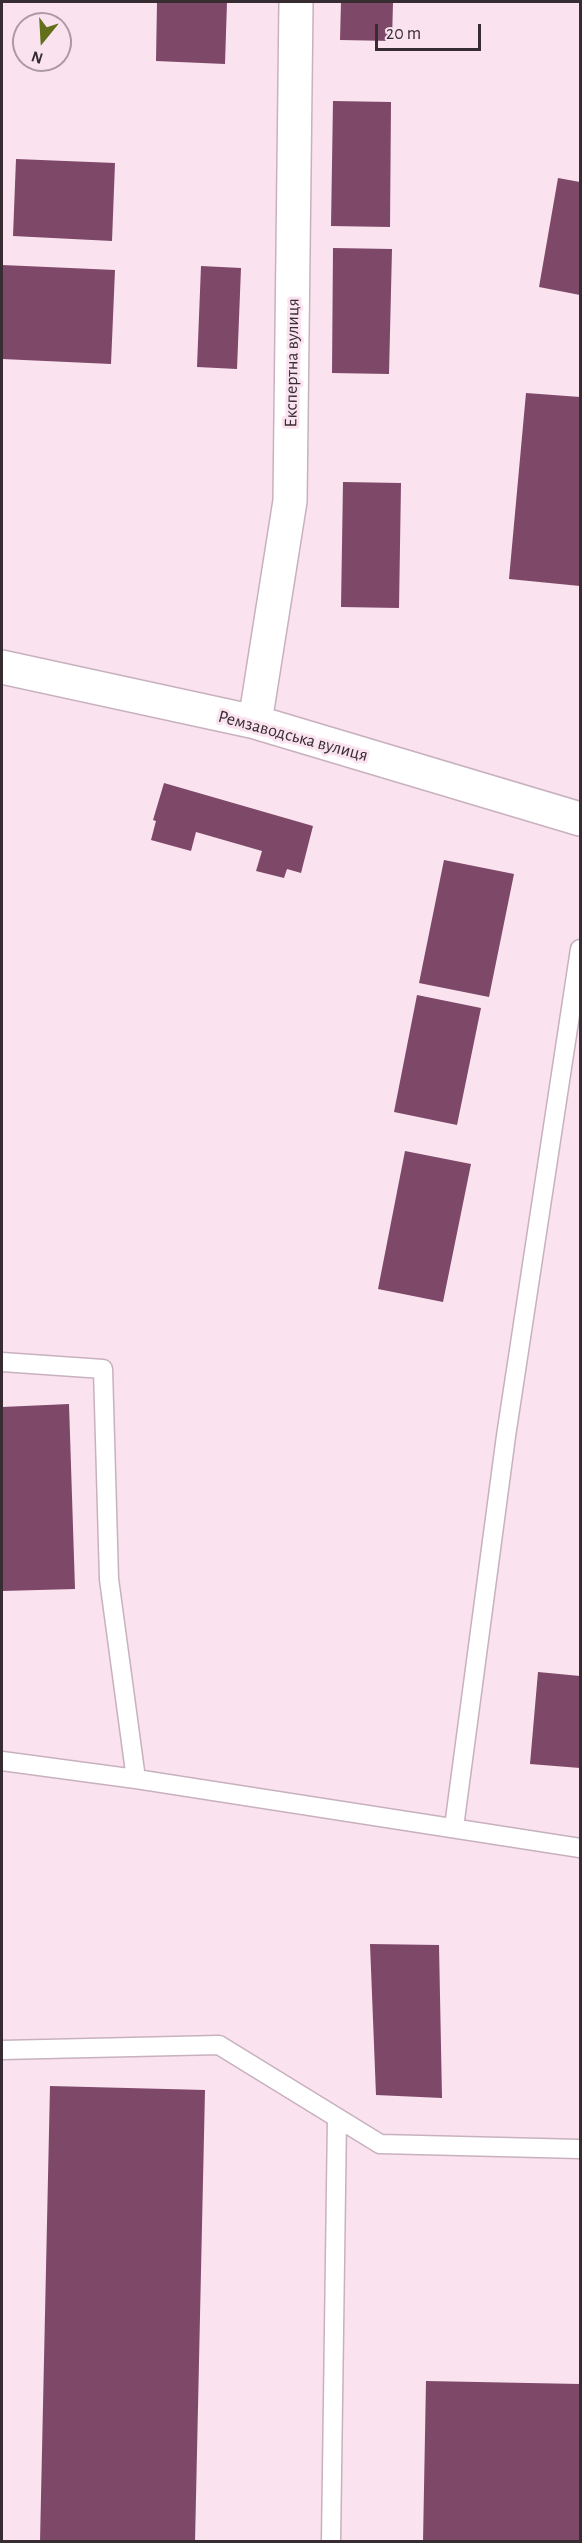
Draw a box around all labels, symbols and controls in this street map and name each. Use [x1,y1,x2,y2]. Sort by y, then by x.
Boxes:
north arrow [12,12,72,72]
scale bar [378,12,484,50]
text: 20 m [386,25,421,43]
text: N [29,48,45,67]
street label: Експертна вулиця [280,298,304,428]
street label: Ремзаводська вулиця [216,706,370,766]

